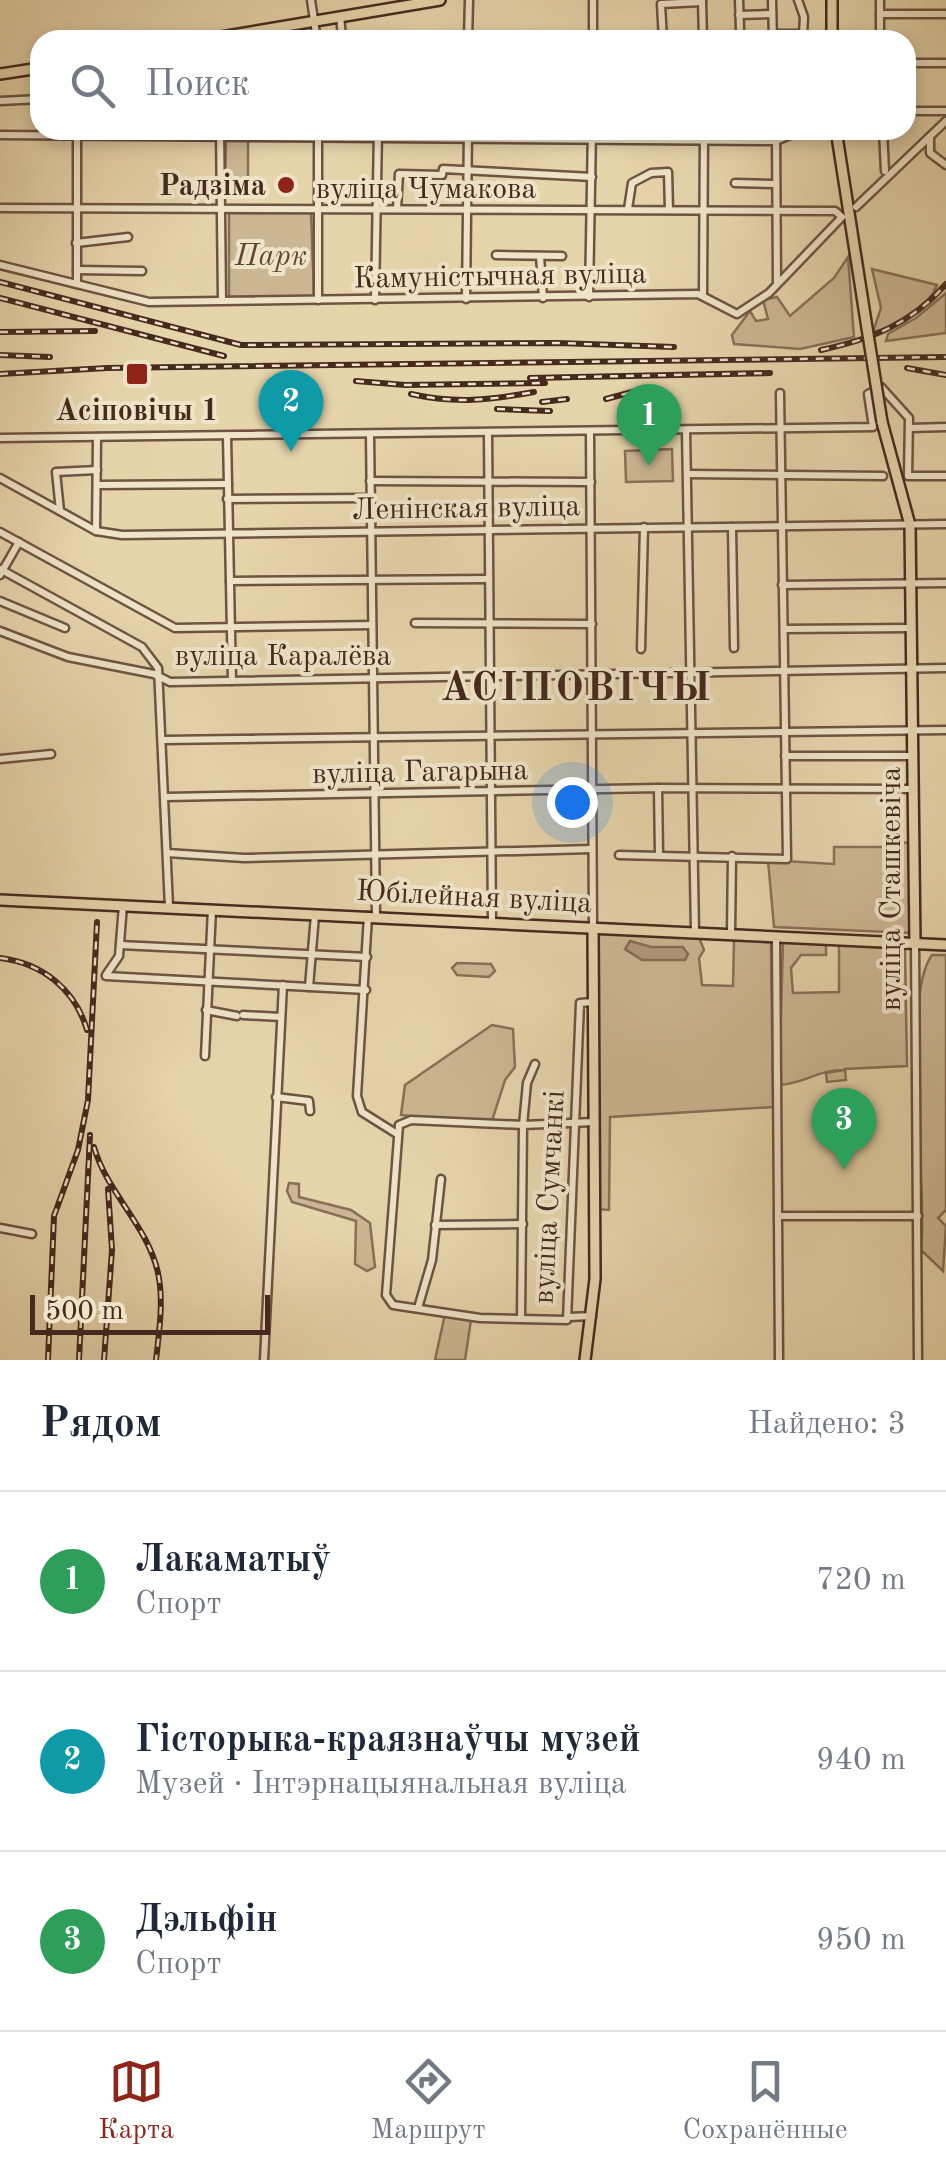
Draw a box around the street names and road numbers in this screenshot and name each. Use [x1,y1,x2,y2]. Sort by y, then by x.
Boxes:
street label: вуліца Чумакова [316,175,536,205]
street label: Камуністычная вуліца [353,259,647,295]
street label: Ленінская вуліца [352,492,581,526]
street label: вуліца Каралёва [175,642,392,672]
street label: вуліца Гагарына [312,756,529,790]
street label: вуліца Сташкевіча [877,767,907,1011]
street label: Юбілейная вуліца [355,877,593,919]
street label: вуліца Сумчанкі [529,1089,571,1305]

